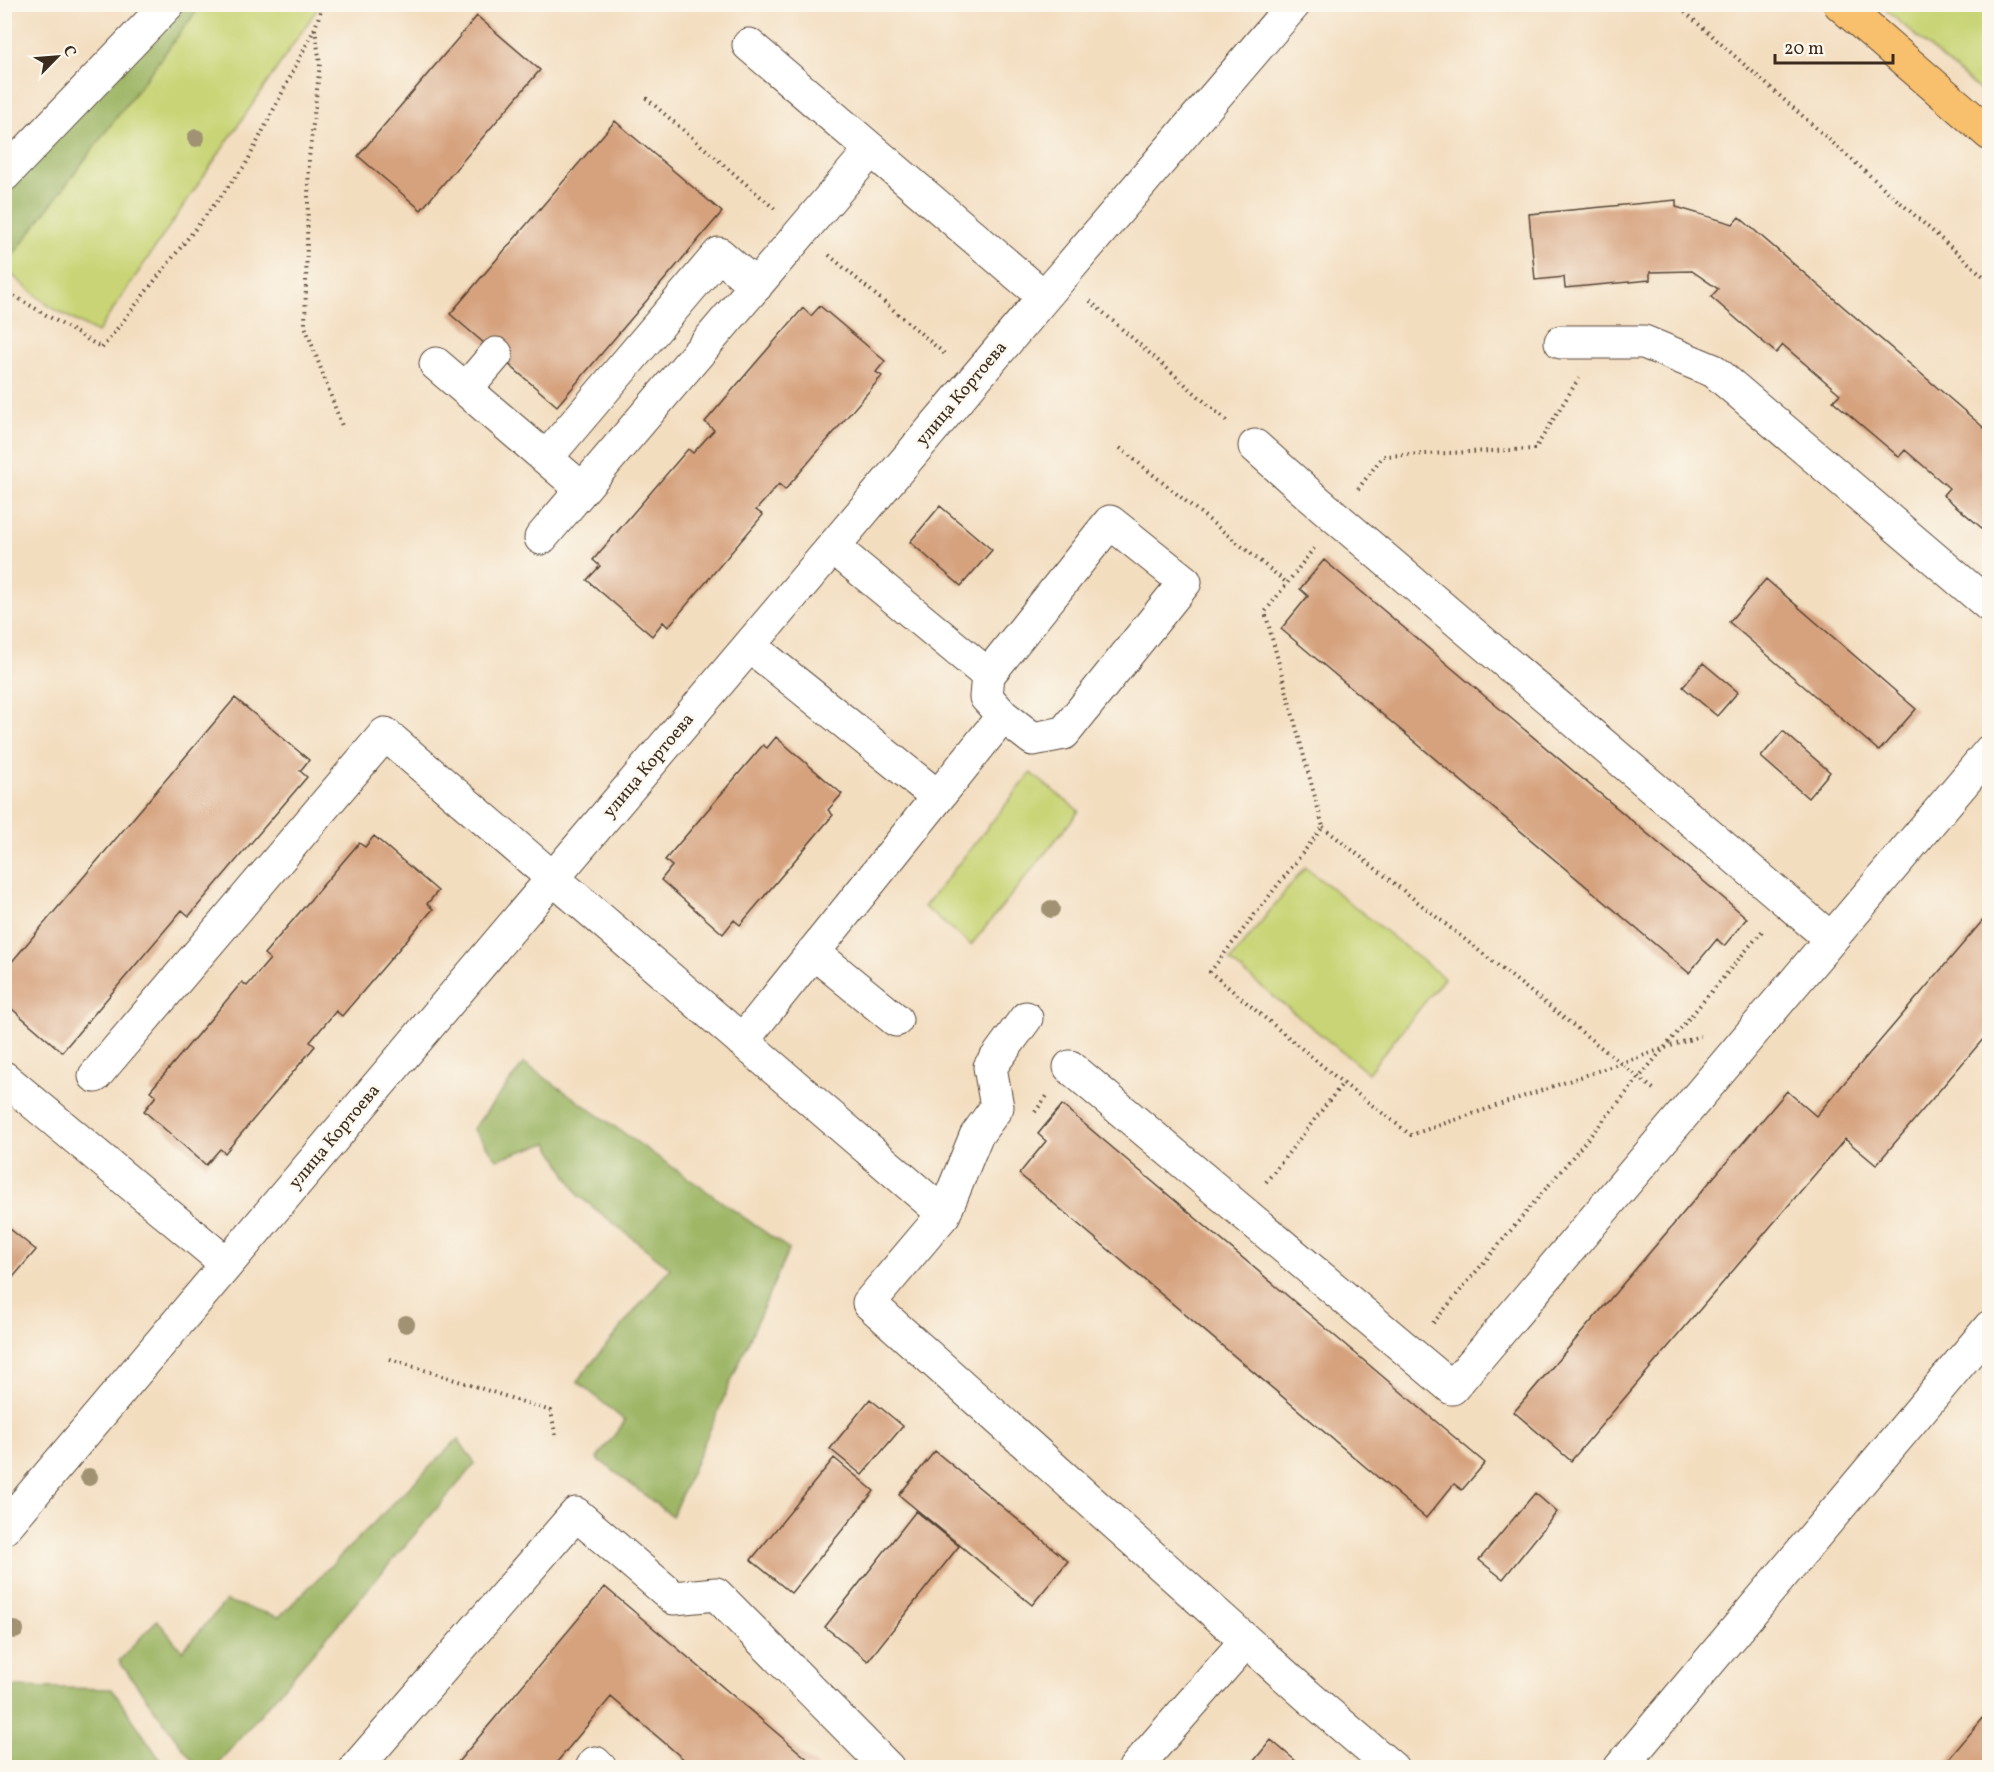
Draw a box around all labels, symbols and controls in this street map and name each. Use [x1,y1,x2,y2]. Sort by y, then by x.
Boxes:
north arrow [27,27,87,87]
scale bar [1775,27,1894,65]
text: 20 m [1784,37,1824,62]
text: С [57,42,81,61]
street label: улица Кортоева [911,336,1013,452]
street label: улица Кортоева [598,708,700,824]
street label: улица Кортоева [284,1079,386,1195]

